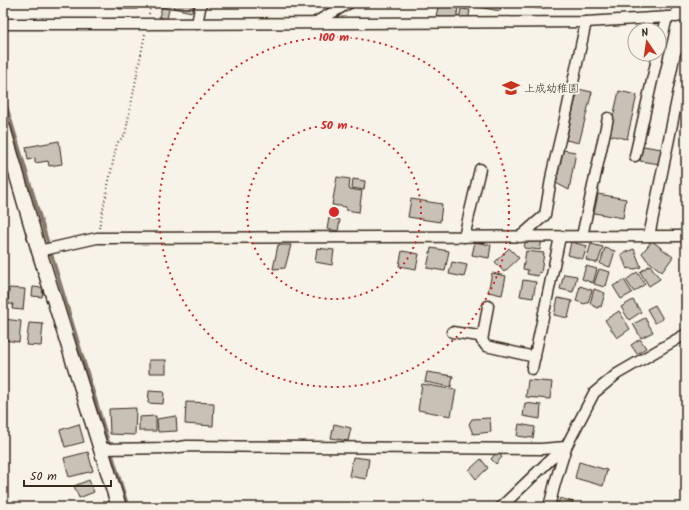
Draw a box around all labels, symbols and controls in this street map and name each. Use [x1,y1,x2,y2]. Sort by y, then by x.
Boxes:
north arrow [627,22,667,62]
text: N [640,24,650,43]
text: 100 m [319,28,349,47]
school or university icon: 上成幼稚園 [501,78,521,98]
place label: 上成幼稚園 [524,80,579,98]
text: 50 m [320,116,348,135]
centre of rings [327,205,341,219]
scale bar [24,462,111,488]
text: 50 m [30,467,57,486]

